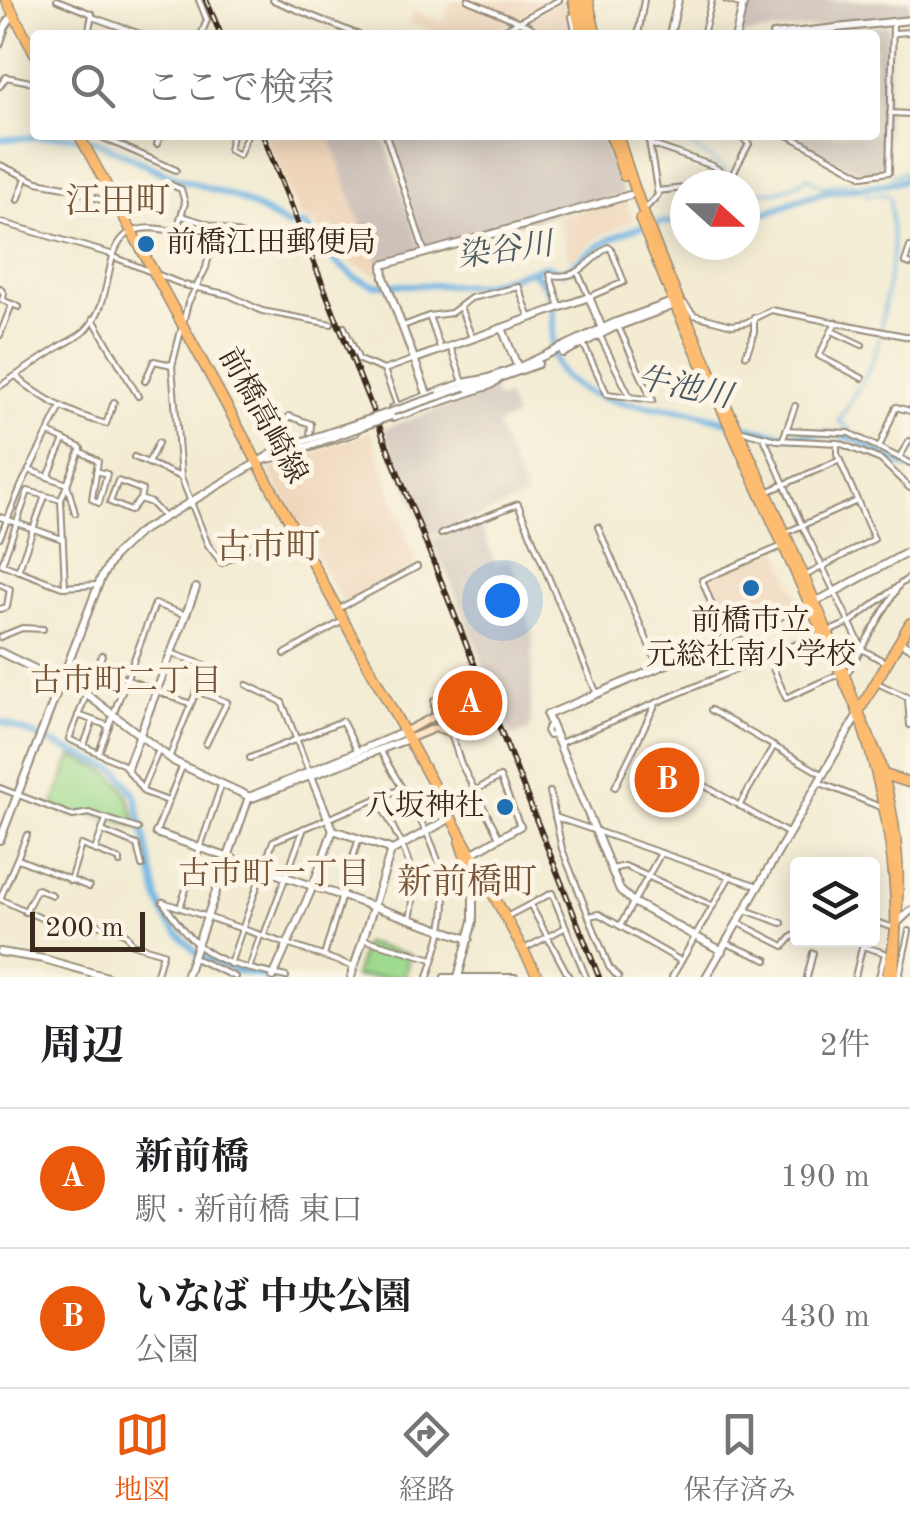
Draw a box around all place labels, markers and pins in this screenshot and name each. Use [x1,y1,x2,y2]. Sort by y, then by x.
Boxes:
place label: 前橋江田郵便局 [166,226,376,259]
marker: 前橋江田郵便局 [135,233,157,255]
marker: 前橋市立 元総社南小学校 [740,577,762,599]
place label: 前橋市立 元総社南小学校 [646,604,856,671]
pin: A [438,666,502,740]
pin: B [634,742,700,818]
place label: 八坂神社 [365,789,485,822]
marker: 八坂神社 [494,796,516,818]

